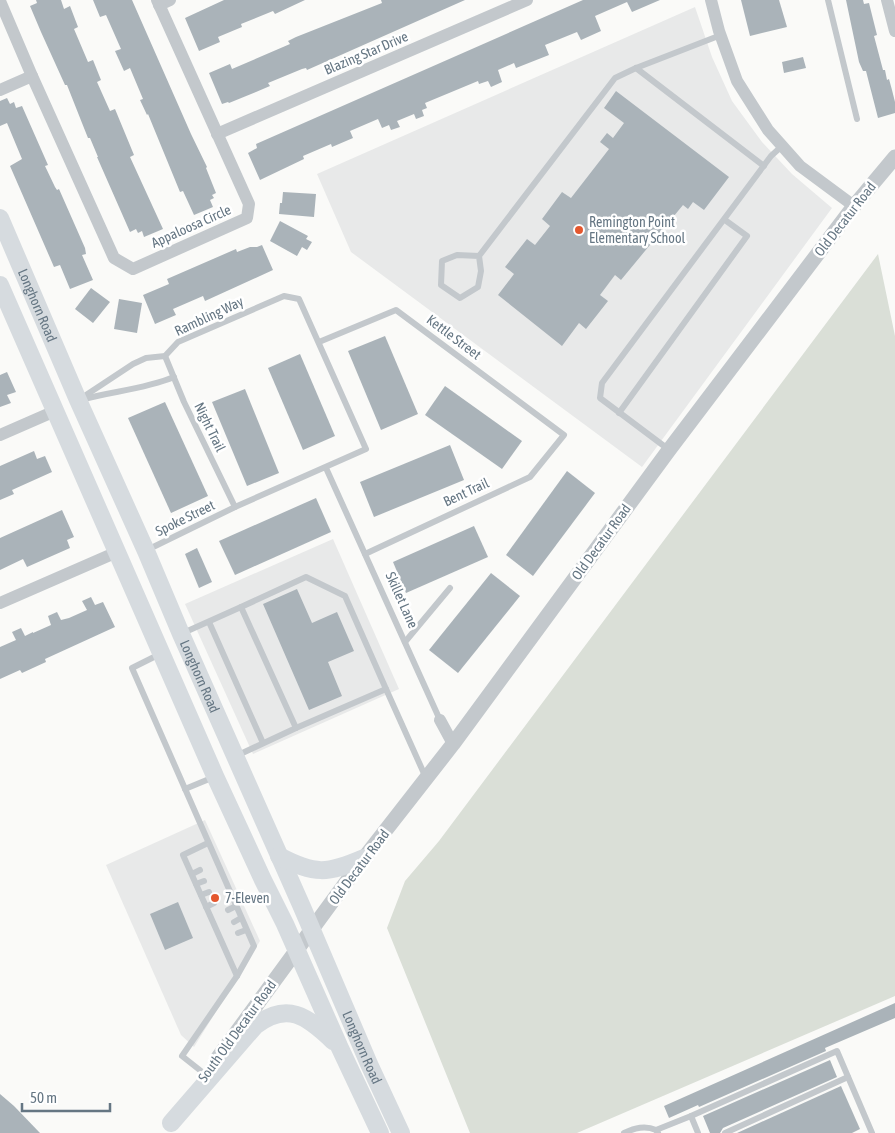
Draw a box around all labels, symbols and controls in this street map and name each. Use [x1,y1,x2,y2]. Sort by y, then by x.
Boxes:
street label: Blazing Star Drive [322,28,410,78]
street label: Old Decatur Road [811,179,879,259]
street label: Appaloosa Circle [149,201,233,251]
place label: Remington Point Elementary School [589,214,685,246]
marker: Remington Point Elementary School [573,224,585,236]
street label: Longhorn Road [15,266,60,344]
street label: Rambling Way [172,293,246,339]
street label: Kettle Street [424,311,484,363]
street label: Night Trail [191,400,229,455]
street label: Bent Trail [441,474,492,509]
street label: Spoke Street [153,497,217,539]
street label: Old Decatur Road [568,501,634,583]
street label: Skillet Lane [383,570,421,630]
street label: Longhorn Road [177,638,223,715]
street label: Old Decatur Road [326,826,392,908]
place label: 7-Eleven [225,890,270,906]
marker: 7-Eleven [209,892,221,904]
street label: South Old Decatur Road [195,977,279,1085]
street label: Longhorn Road [339,1009,385,1086]
scale bar [22,1080,110,1112]
text: 50 m [30,1089,57,1106]

